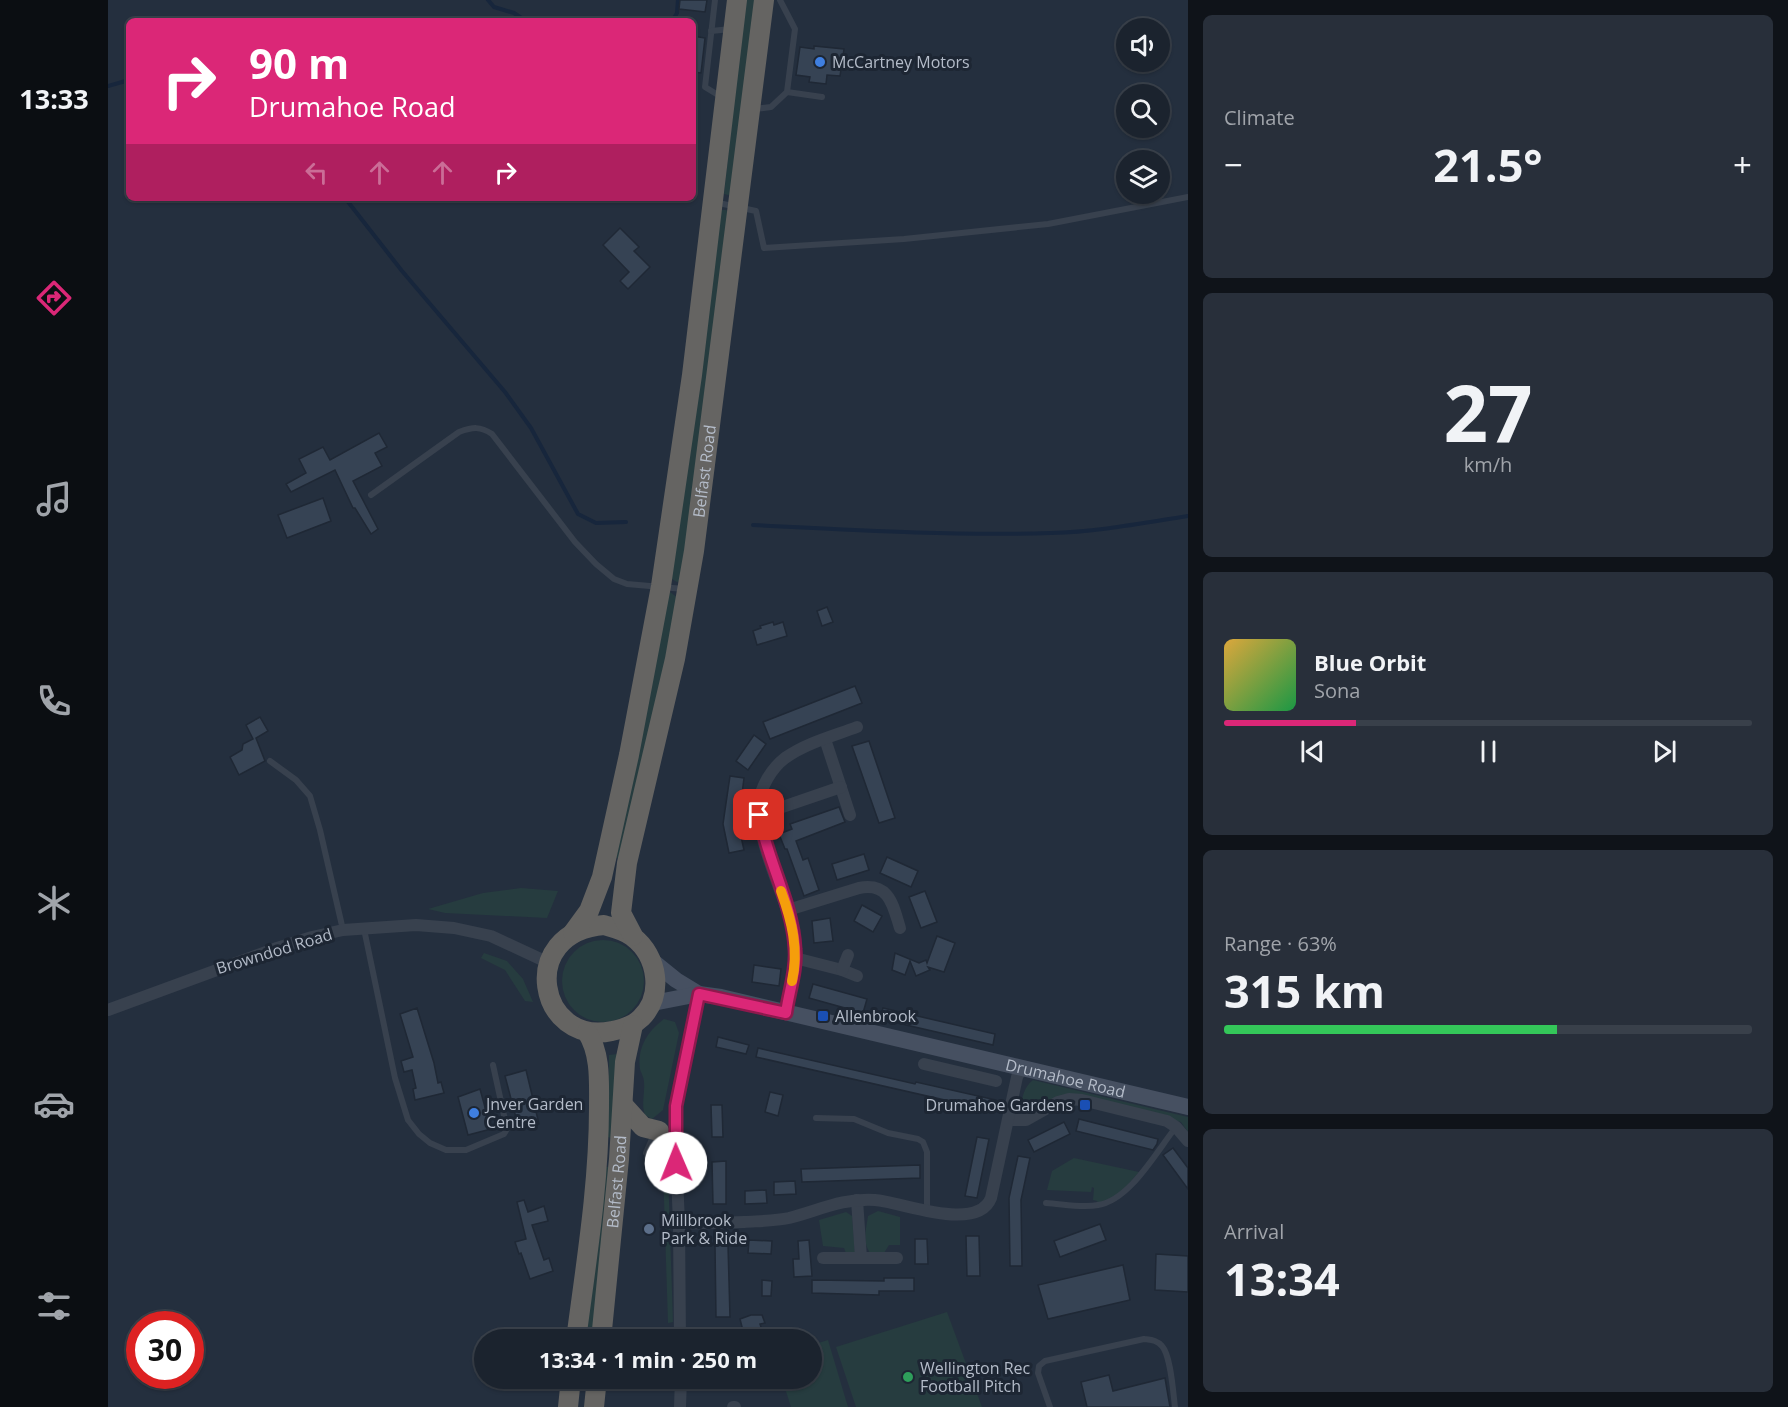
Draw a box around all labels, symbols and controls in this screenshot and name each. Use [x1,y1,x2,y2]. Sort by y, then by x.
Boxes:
map controls [1116,18,1170,204]
button: sound [1116,18,1170,72]
text: 90 m [249,34,349,91]
icon: right [150,42,228,120]
place label: McCartney Motors [832,51,970,73]
marker: McCartney Motors [813,55,827,69]
text: 13:33 [19,80,89,117]
button: search [1116,84,1170,138]
text: Drumahoe Road [249,88,456,125]
text: Climate [1224,104,1295,131]
text: 21.5° [1433,134,1543,195]
text: − [1224,142,1243,187]
text: + [1733,142,1752,187]
button: layers [1116,150,1170,204]
icon: left [300,156,333,189]
icon: ahead [363,156,396,189]
icon: ahead [426,156,459,189]
icon: right [489,156,522,189]
icon: directions [33,277,75,319]
text: 27 [1443,359,1533,465]
street label: Belfast Road [687,423,721,519]
text: km/h [1464,451,1512,478]
icon: music [33,478,75,520]
text: Blue Orbit [1314,647,1426,677]
text: Sona [1314,677,1360,704]
icon: phone [33,680,75,722]
icon: previous [1296,735,1329,768]
icon: pause [1472,735,1505,768]
icon: next [1648,735,1681,768]
pin [733,789,784,840]
icon: arrive [742,798,775,831]
icon: climate [33,882,75,924]
street label: Browndod Road [213,923,335,979]
text: Range · 63% [1224,930,1337,957]
text: 315 km [1224,960,1385,1021]
place label: Allenbrook [835,1005,917,1027]
marker: Allenbrook [816,1009,830,1023]
street label: Drumahoe Road [1003,1053,1128,1103]
icon: car [33,1083,75,1125]
place label: Jnver Garden Centre [484,1093,583,1133]
place label: Drumahoe Gardens [925,1094,1073,1116]
marker: Drumahoe Gardens [1078,1098,1092,1112]
marker: Jnver Garden Centre [467,1106,481,1120]
position arrow [644,1131,708,1195]
street label: Belfast Road [601,1135,631,1229]
place label: Millbrook Park & Ride [661,1209,747,1249]
text: Arrival [1224,1218,1284,1245]
marker: Millbrook Park & Ride [642,1222,656,1236]
text: 13:34 [1224,1248,1340,1309]
icon: filters [33,1285,75,1327]
speed limit sign: 30 [126,1311,204,1389]
text: 13:34 · 1 min · 250 m [539,1344,757,1374]
place label: Wellington Rec Football Pitch [920,1357,1031,1397]
marker: Wellington Rec Football Pitch [901,1370,915,1384]

